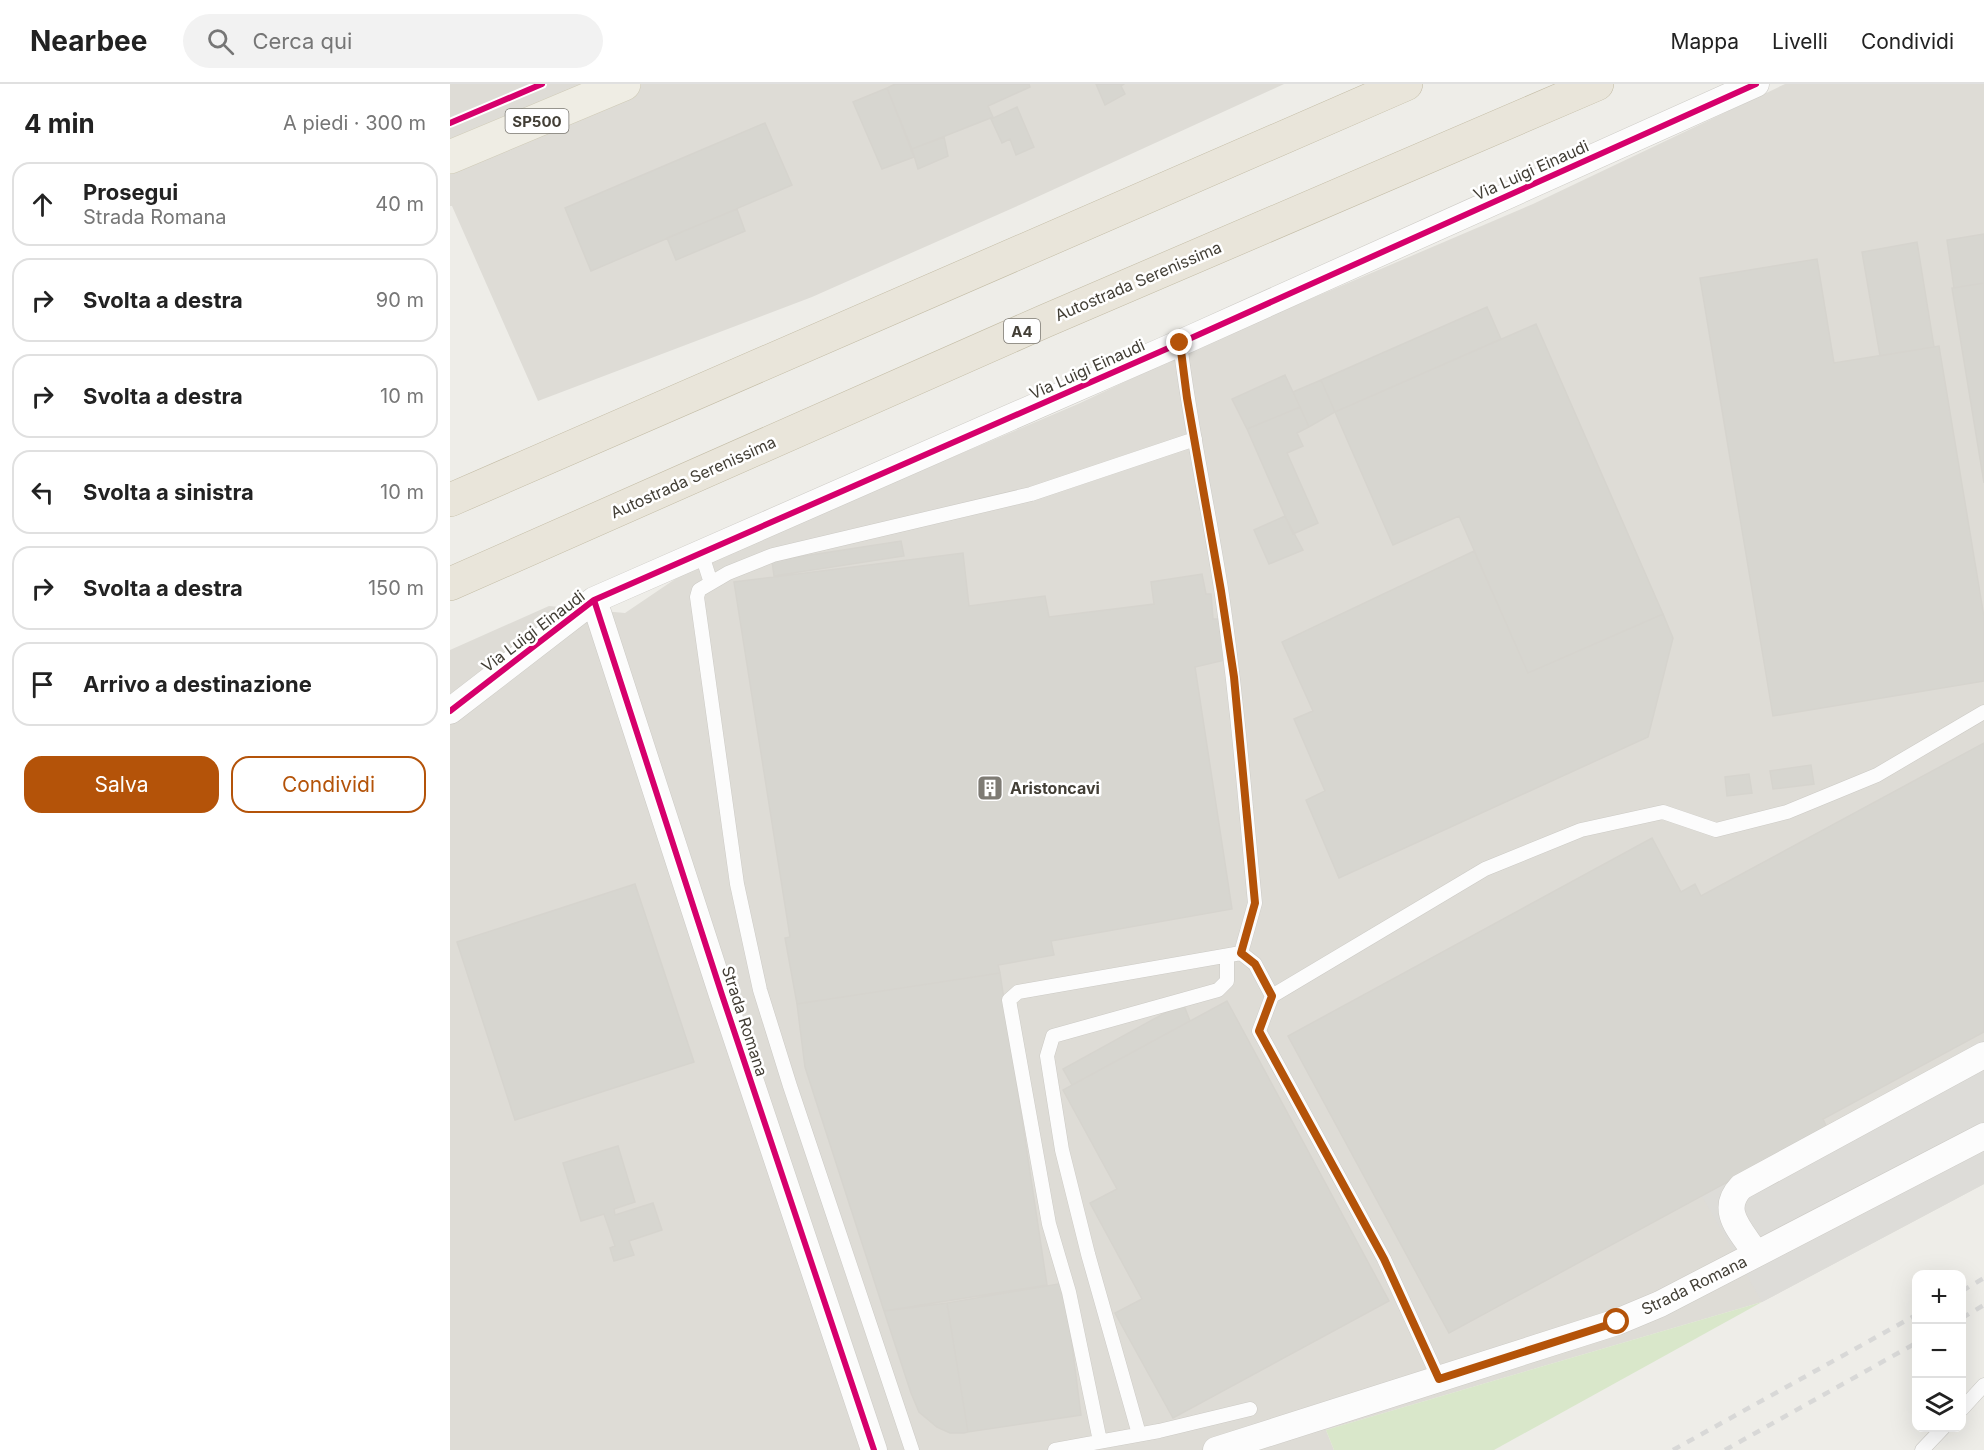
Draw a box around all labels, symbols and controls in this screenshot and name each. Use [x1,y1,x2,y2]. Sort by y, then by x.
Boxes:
search box [183,14,603,68]
text: Nearbee [30,24,147,58]
icon: search [204,25,237,58]
text: Cerca qui [252,28,352,54]
text: Mappa [1671,29,1739,54]
text: Livelli [1772,29,1828,54]
text: Condividi [1861,29,1954,54]
text: 4 min [24,108,95,139]
road number: SP500 [506,109,568,133]
text: A piedi · 300 m [283,111,426,135]
street label: Via Luigi Einaudi [1470,136,1592,204]
text: Prosegui [83,179,178,205]
icon: ahead [26,188,59,221]
text: 40 m [375,192,424,216]
text: Strada Romana [83,205,227,229]
street label: Autostrada Serenissima [1052,237,1224,325]
icon: right [26,284,59,317]
text: Svolta a destra [83,287,243,313]
text: 90 m [376,288,424,312]
road number: A4 [1004,319,1040,343]
route end [1166,329,1192,355]
street label: Via Luigi Einaudi [1026,335,1148,403]
icon: right [26,380,59,413]
text: Svolta a destra [83,383,243,409]
text: 10 m [380,384,424,408]
street label: Autostrada Serenissima [607,431,779,523]
icon: left [26,476,59,509]
text: Svolta a sinistra [83,479,254,505]
text: 10 m [380,480,424,504]
icon: right [26,572,59,605]
text: Svolta a destra [83,575,243,601]
text: 150 m [368,576,424,600]
street label: Via Luigi Einaudi [477,586,589,676]
icon: arrive [26,668,59,701]
text: Arrivo a destinazione [83,671,312,697]
button: Salva [24,756,219,813]
button: Condividi [231,756,426,813]
building icon: Aristoncavi [975,773,1005,803]
place label: Aristoncavi [1010,778,1100,798]
street label: Strada Romana [718,963,772,1079]
street label: Strada Romana [1638,1251,1750,1319]
map controls [1912,1270,1966,1432]
button: + [1912,1270,1966,1324]
route start [1603,1308,1629,1334]
button: − [1912,1324,1966,1378]
button: layers [1912,1378,1966,1432]

